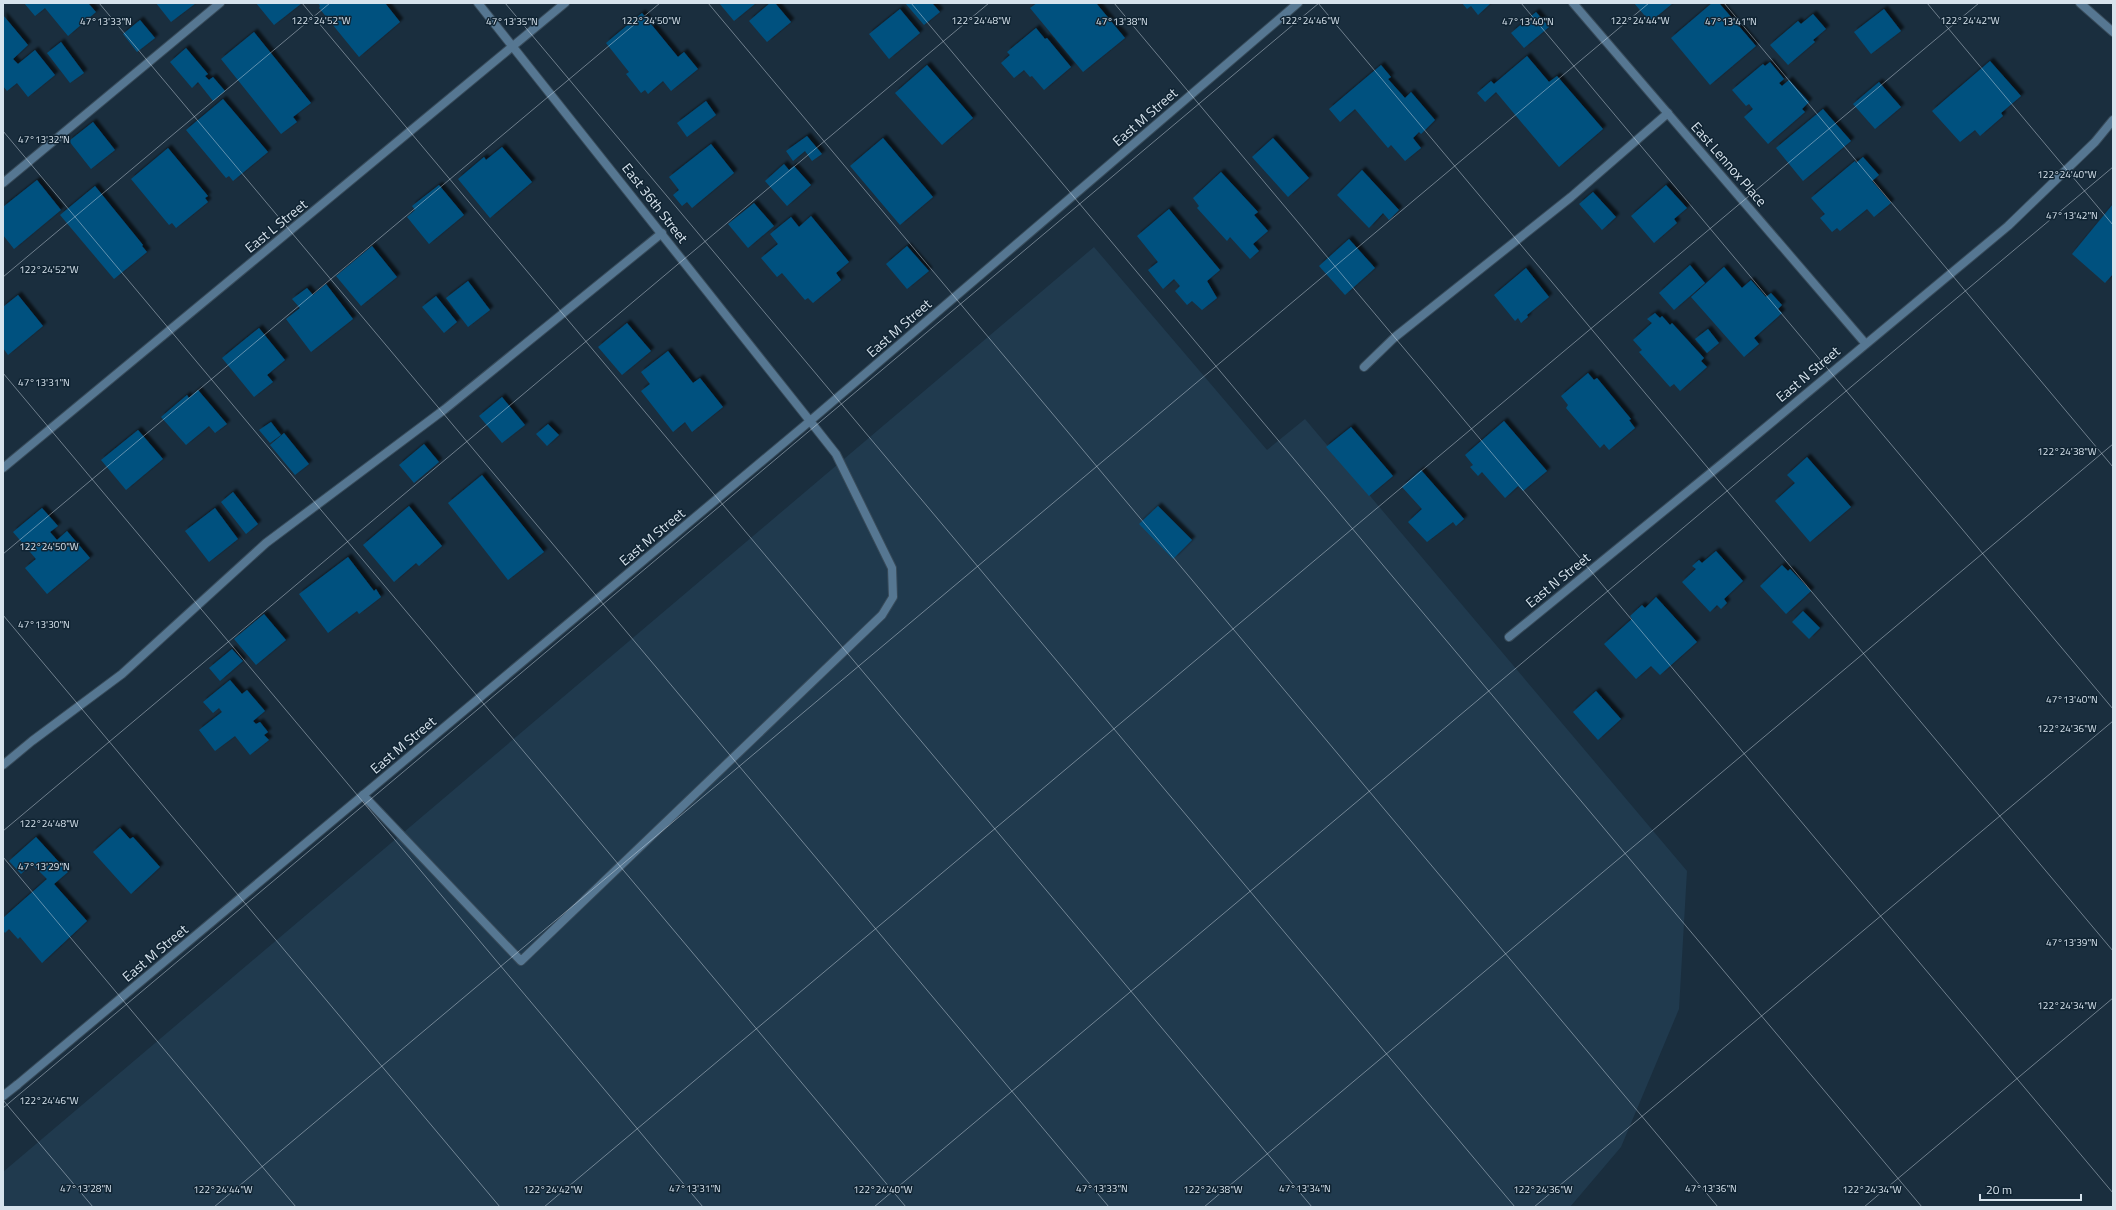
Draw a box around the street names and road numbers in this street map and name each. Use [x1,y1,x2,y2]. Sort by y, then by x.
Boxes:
street label: East M Street [1108,82,1182,151]
street label: East Lennox Place [1687,117,1772,211]
street label: East 36th Street [617,158,693,247]
street label: East L Street [240,194,312,257]
street label: East M Street [862,293,936,362]
street label: East N Street [1771,340,1844,407]
street label: East M Street [614,503,689,570]
street label: East N Street [1521,547,1595,612]
street label: East M Street [365,711,440,778]
street label: East M Street [117,919,192,986]

